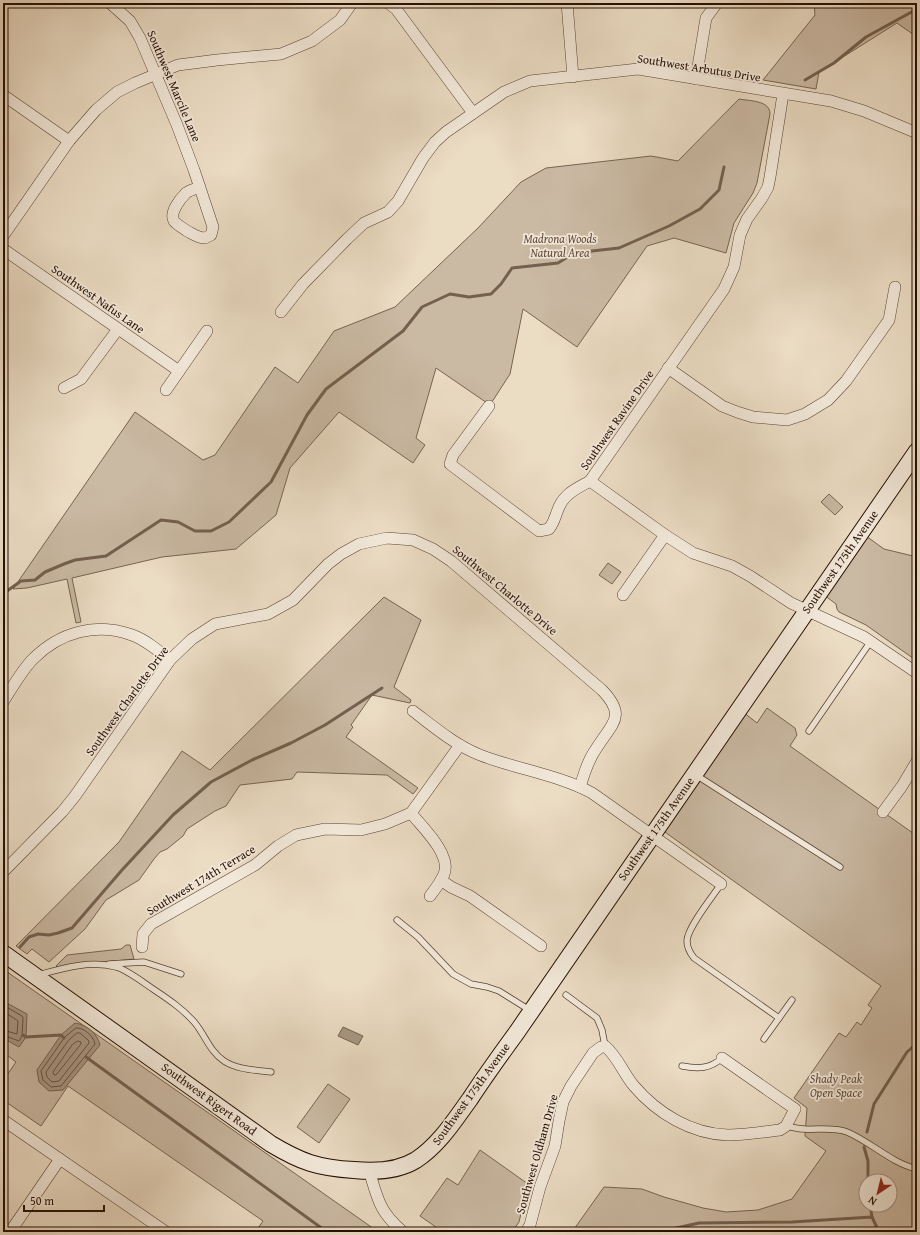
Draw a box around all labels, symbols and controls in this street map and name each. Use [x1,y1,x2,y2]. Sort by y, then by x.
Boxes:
street label: Southwest Marcile Lane [143,27,206,144]
street label: Southwest Arbutus Drive [636,49,762,86]
park label: Madrona Woods Natural Area [523,230,597,261]
street label: Southwest Nafus Lane [48,260,149,337]
street label: Southwest Ravine Drive [576,366,658,473]
street label: Southwest 175th Avenue [797,506,882,617]
street label: Southwest Charlotte Drive [449,541,562,639]
street label: Southwest Charlotte Drive [81,642,172,759]
street label: Southwest 175th Avenue [613,773,698,884]
street label: Southwest 174th Terrace [143,840,259,919]
street label: Southwest 175th Avenue [428,1039,514,1148]
street label: Southwest Rigert Road [158,1058,261,1139]
park label: Shady Peak Open Space [810,1070,863,1101]
street label: Southwest Oldham Drive [511,1092,562,1216]
north arrow [858,1173,898,1213]
scale bar [24,1187,104,1213]
text: 50 m [30,1192,54,1209]
text: N [864,1192,880,1210]

